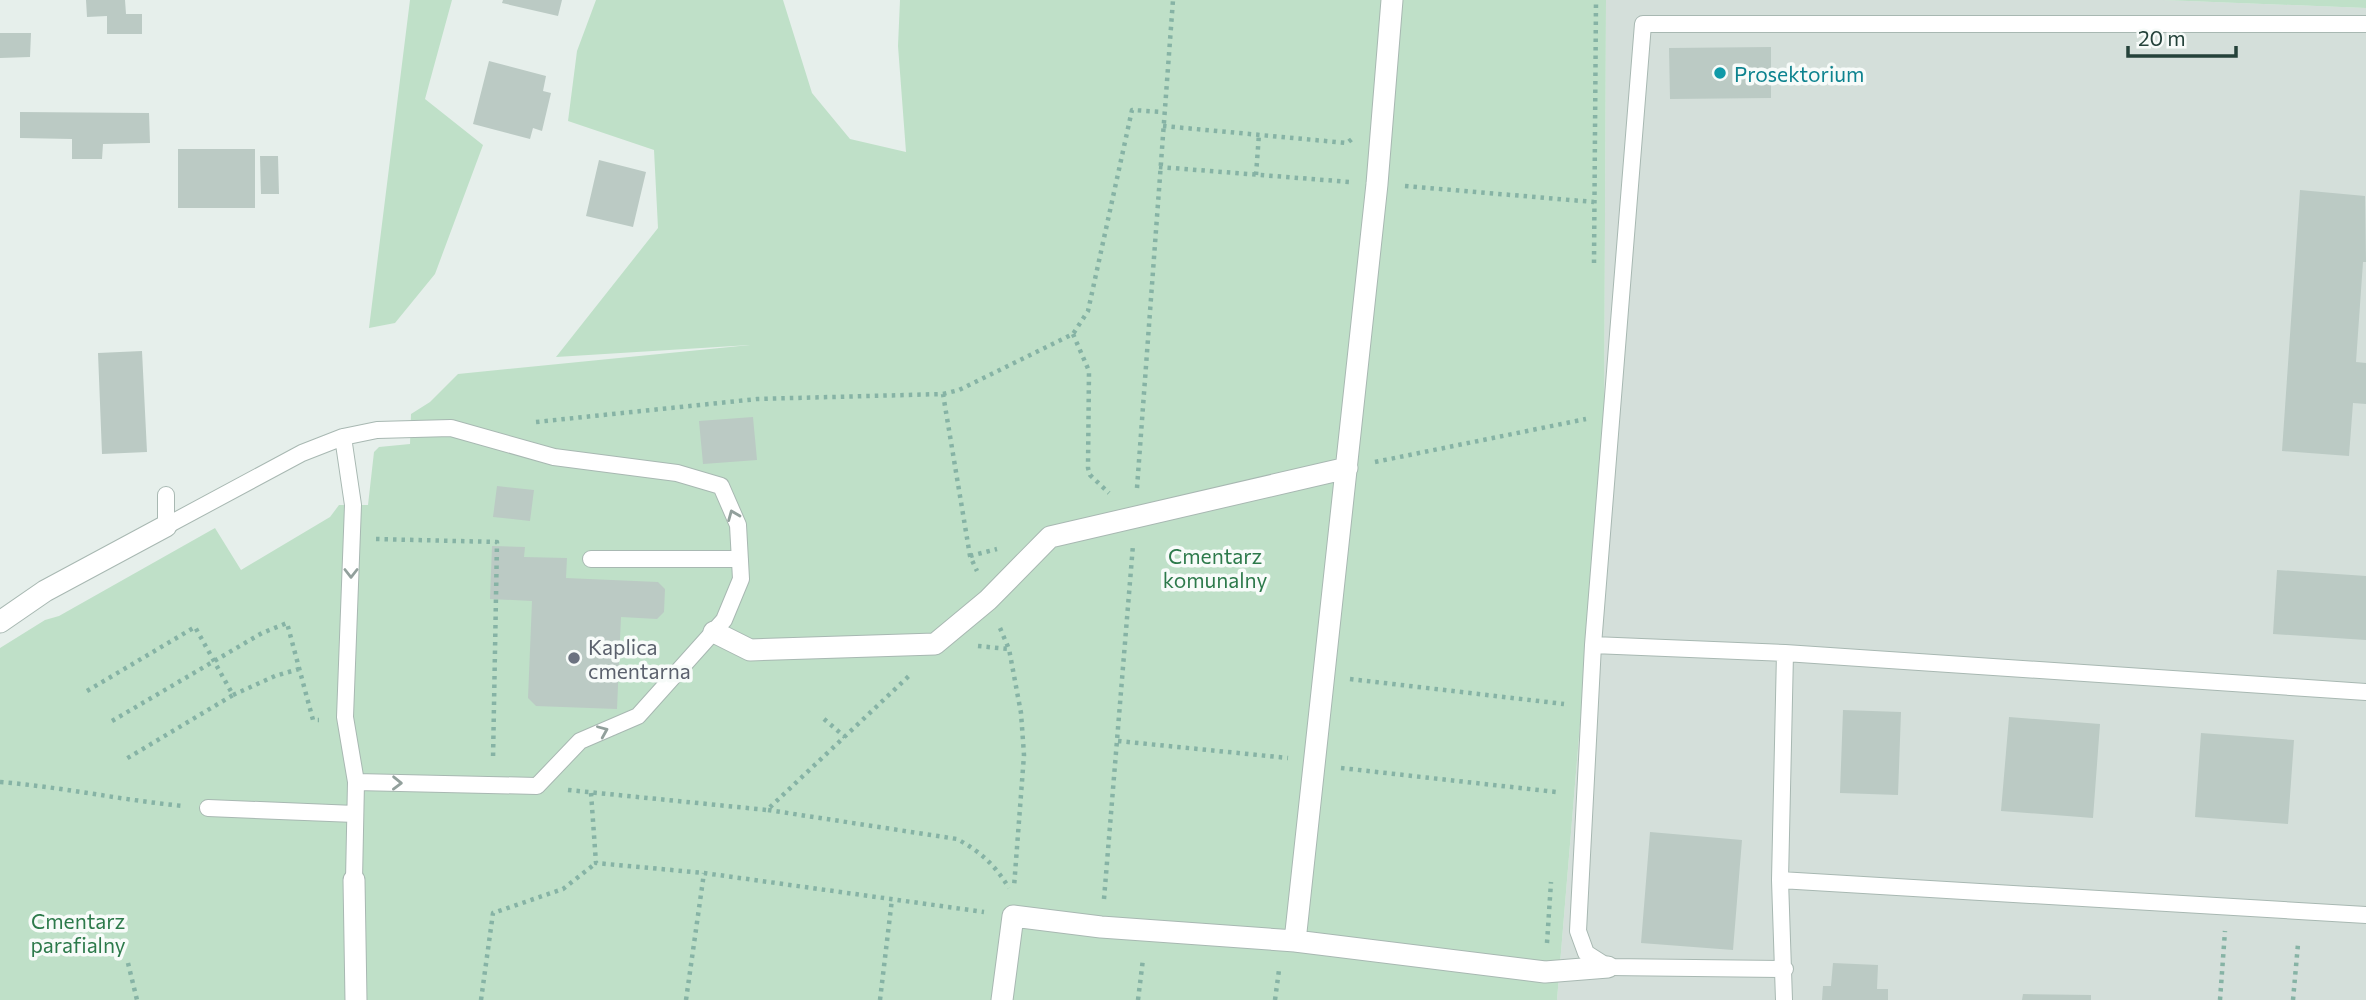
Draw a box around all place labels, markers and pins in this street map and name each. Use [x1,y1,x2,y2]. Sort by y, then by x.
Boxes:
place label: Prosektorium [1734,61,1864,86]
marker: Prosektorium [1712,65,1728,81]
place label: Kaplica cmentarna [588,634,691,683]
marker: Kaplica cmentarna [566,650,582,666]

